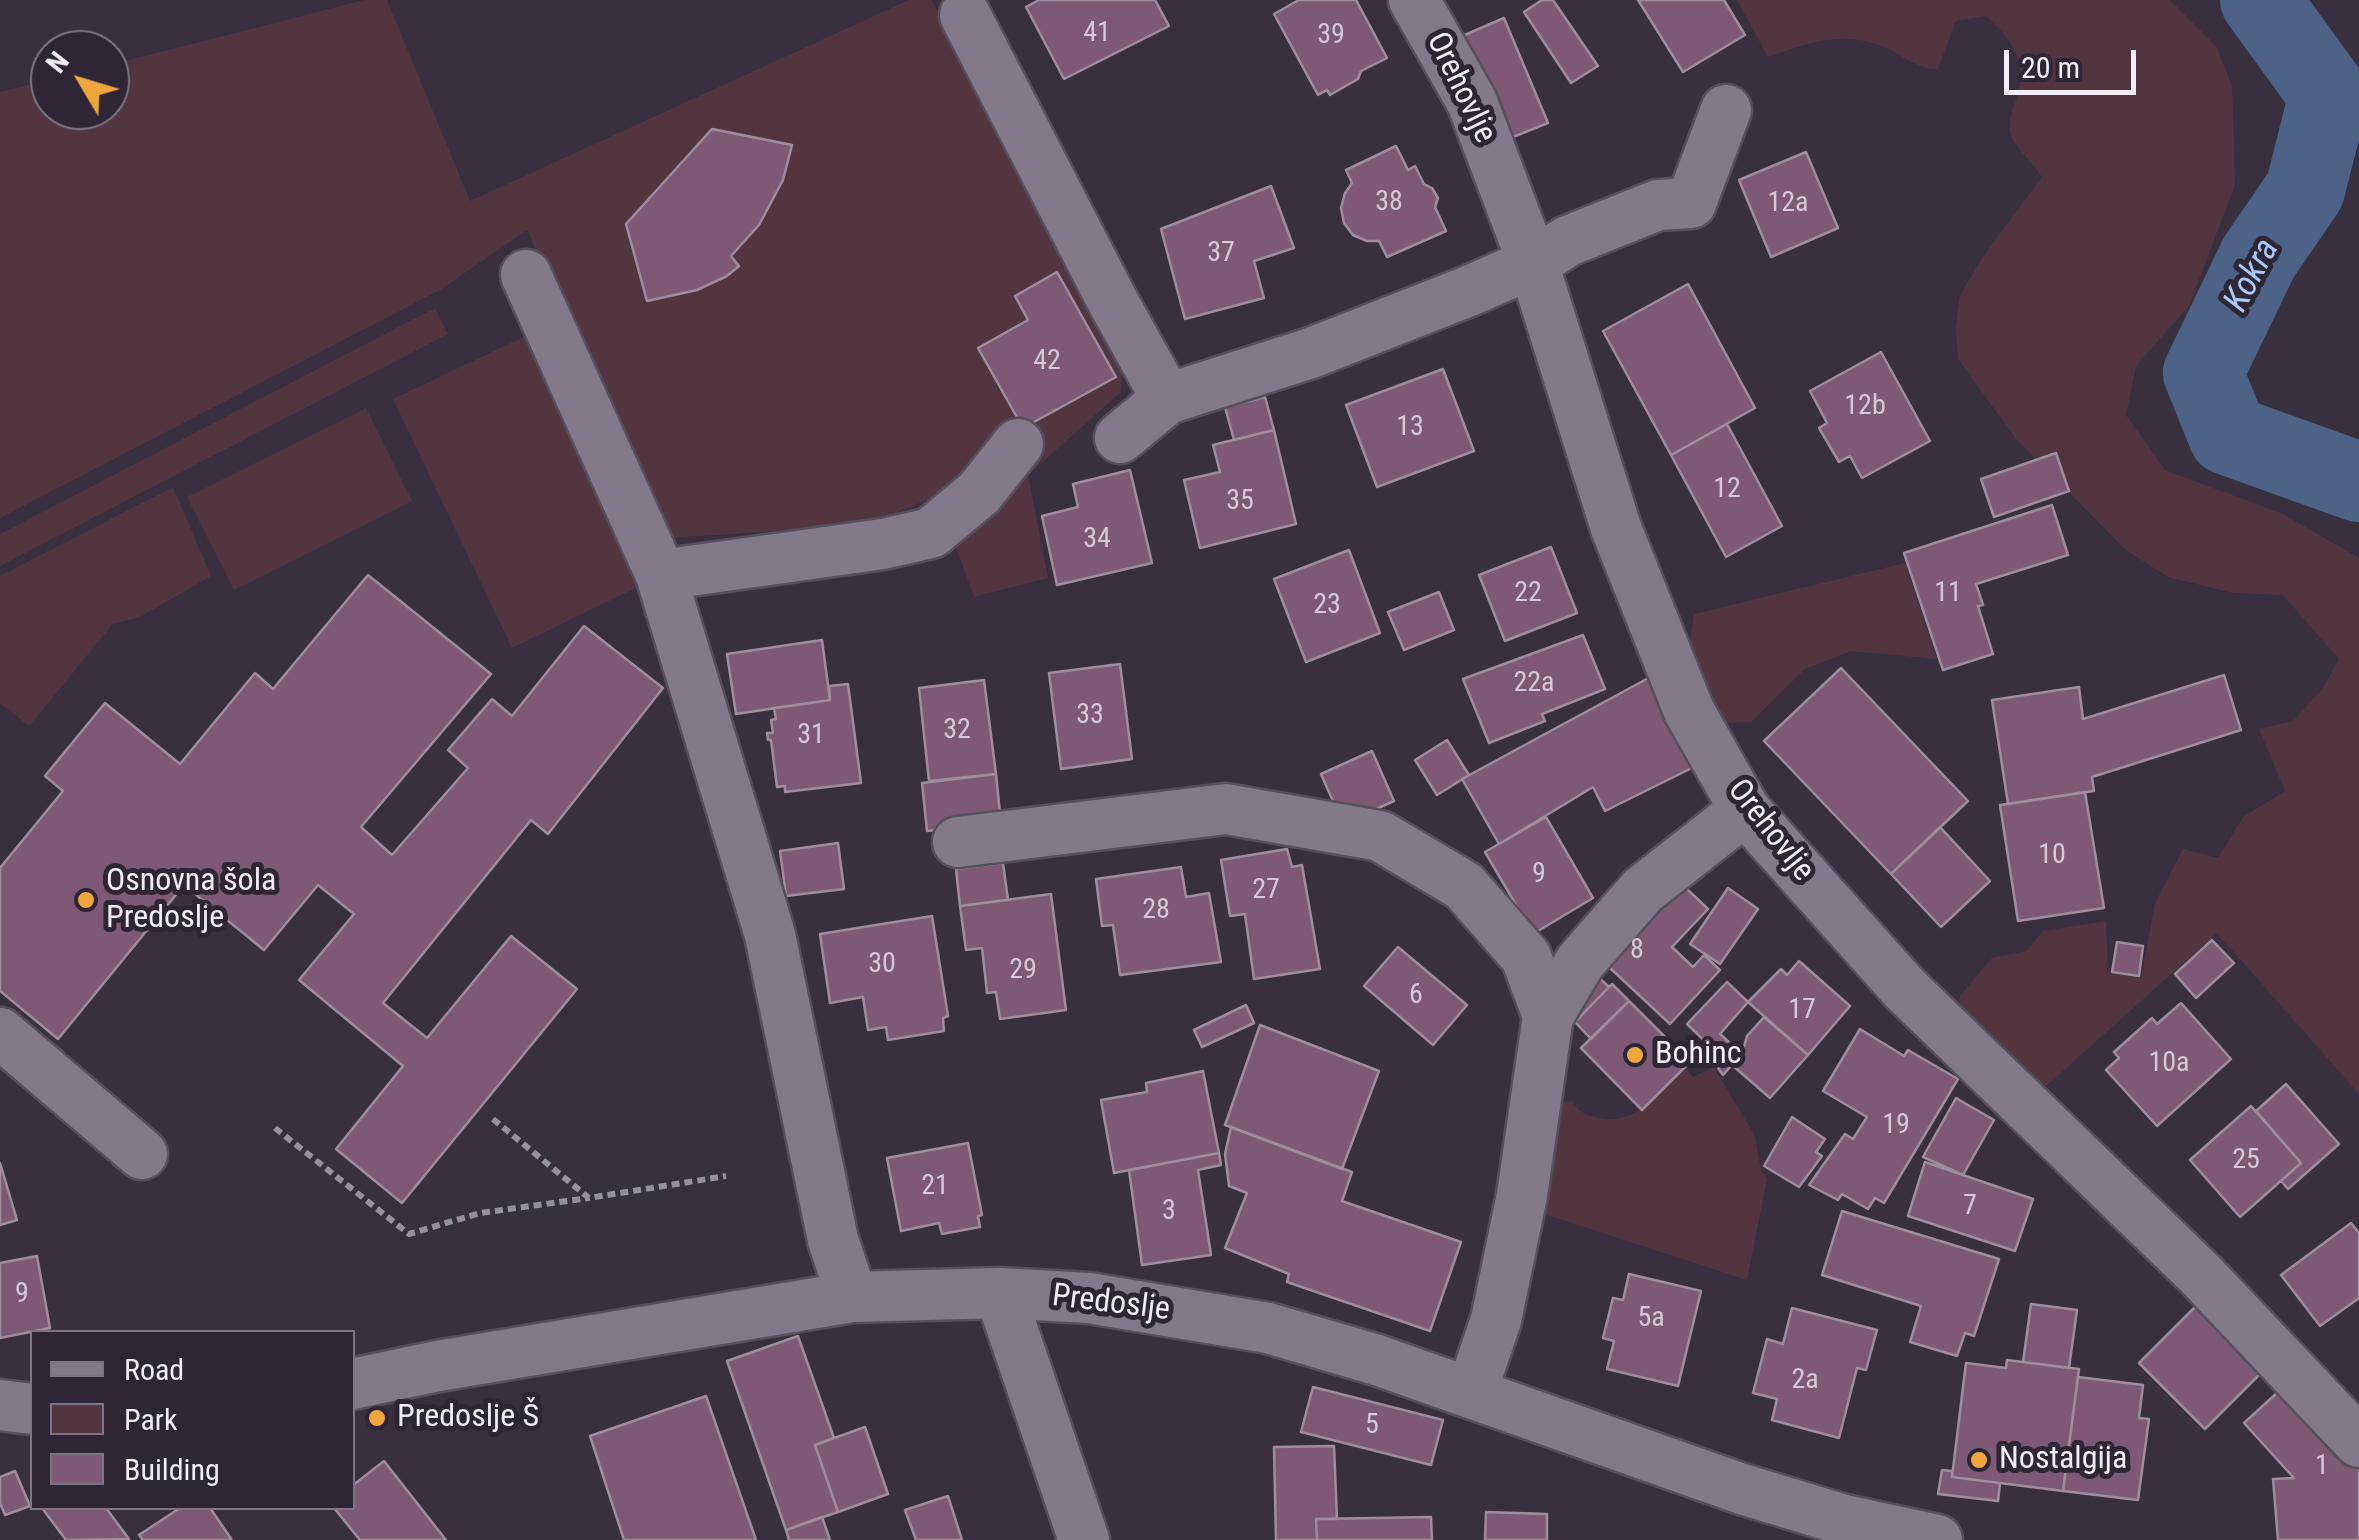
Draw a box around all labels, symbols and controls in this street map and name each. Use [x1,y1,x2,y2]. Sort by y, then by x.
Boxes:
house number: 41 [1083,17,1111,51]
house number: 39 [1317,19,1345,53]
street label: Orehovlje [1417,26,1503,150]
north arrow [30,30,130,130]
scale bar [2009,30,2142,92]
text: N [39,46,76,79]
text: 20 m [2021,50,2080,85]
house number: 38 [1375,186,1403,220]
house number: 12a [1767,187,1809,221]
water label: Kokra [2217,232,2289,320]
house number: 37 [1207,237,1235,271]
house number: 42 [1033,345,1061,379]
house number: 12b [1844,390,1886,424]
house number: 13 [1396,411,1424,445]
house number: 12 [1713,473,1741,507]
house number: 35 [1226,485,1254,519]
house number: 34 [1083,523,1111,557]
house number: 22 [1514,577,1542,611]
house number: 11 [1934,577,1962,611]
house number: 23 [1313,589,1341,623]
house number: 22a [1513,667,1555,701]
house number: 33 [1076,699,1104,733]
house number: 32 [943,714,971,748]
house number: 31 [797,719,825,753]
street label: Orehovlje [1718,773,1822,889]
house number: 10 [2038,839,2066,873]
house number: 9 [1532,858,1546,892]
place label: Osnovna šola Predoslje [106,863,276,938]
house number: 27 [1252,874,1280,908]
marker: Osnovna šola Predoslje [75,889,97,911]
house number: 28 [1142,894,1170,928]
house number: 8 [1630,934,1644,968]
house number: 30 [868,948,896,982]
house number: 29 [1009,954,1037,988]
house number: 6 [1409,979,1423,1013]
house number: 17 [1788,994,1816,1028]
place label: Bohinc [1655,1036,1742,1074]
marker: Bohinc [1624,1044,1646,1066]
house number: 10a [2148,1047,2190,1081]
house number: 19 [1882,1109,1910,1143]
house number: 25 [2232,1144,2260,1178]
house number: 21 [921,1170,949,1204]
house number: 7 [1963,1190,1977,1224]
house number: 3 [1162,1195,1176,1229]
house number: 9 [15,1278,29,1312]
street label: Predoslje [1050,1278,1172,1330]
house number: 5a [1637,1302,1665,1336]
legend [30,1330,355,1510]
text: Road [124,1352,184,1387]
house number: 2a [1791,1364,1819,1398]
place label: Predoslje Š [397,1399,539,1437]
text: Park [124,1402,178,1437]
marker: Predoslje Š [366,1407,388,1429]
house number: 5 [1365,1409,1379,1443]
place label: Nostalgija [1999,1441,2127,1479]
marker: Nostalgija [1968,1449,1990,1471]
house number: 1 [2315,1450,2329,1484]
text: Building [124,1452,220,1487]

